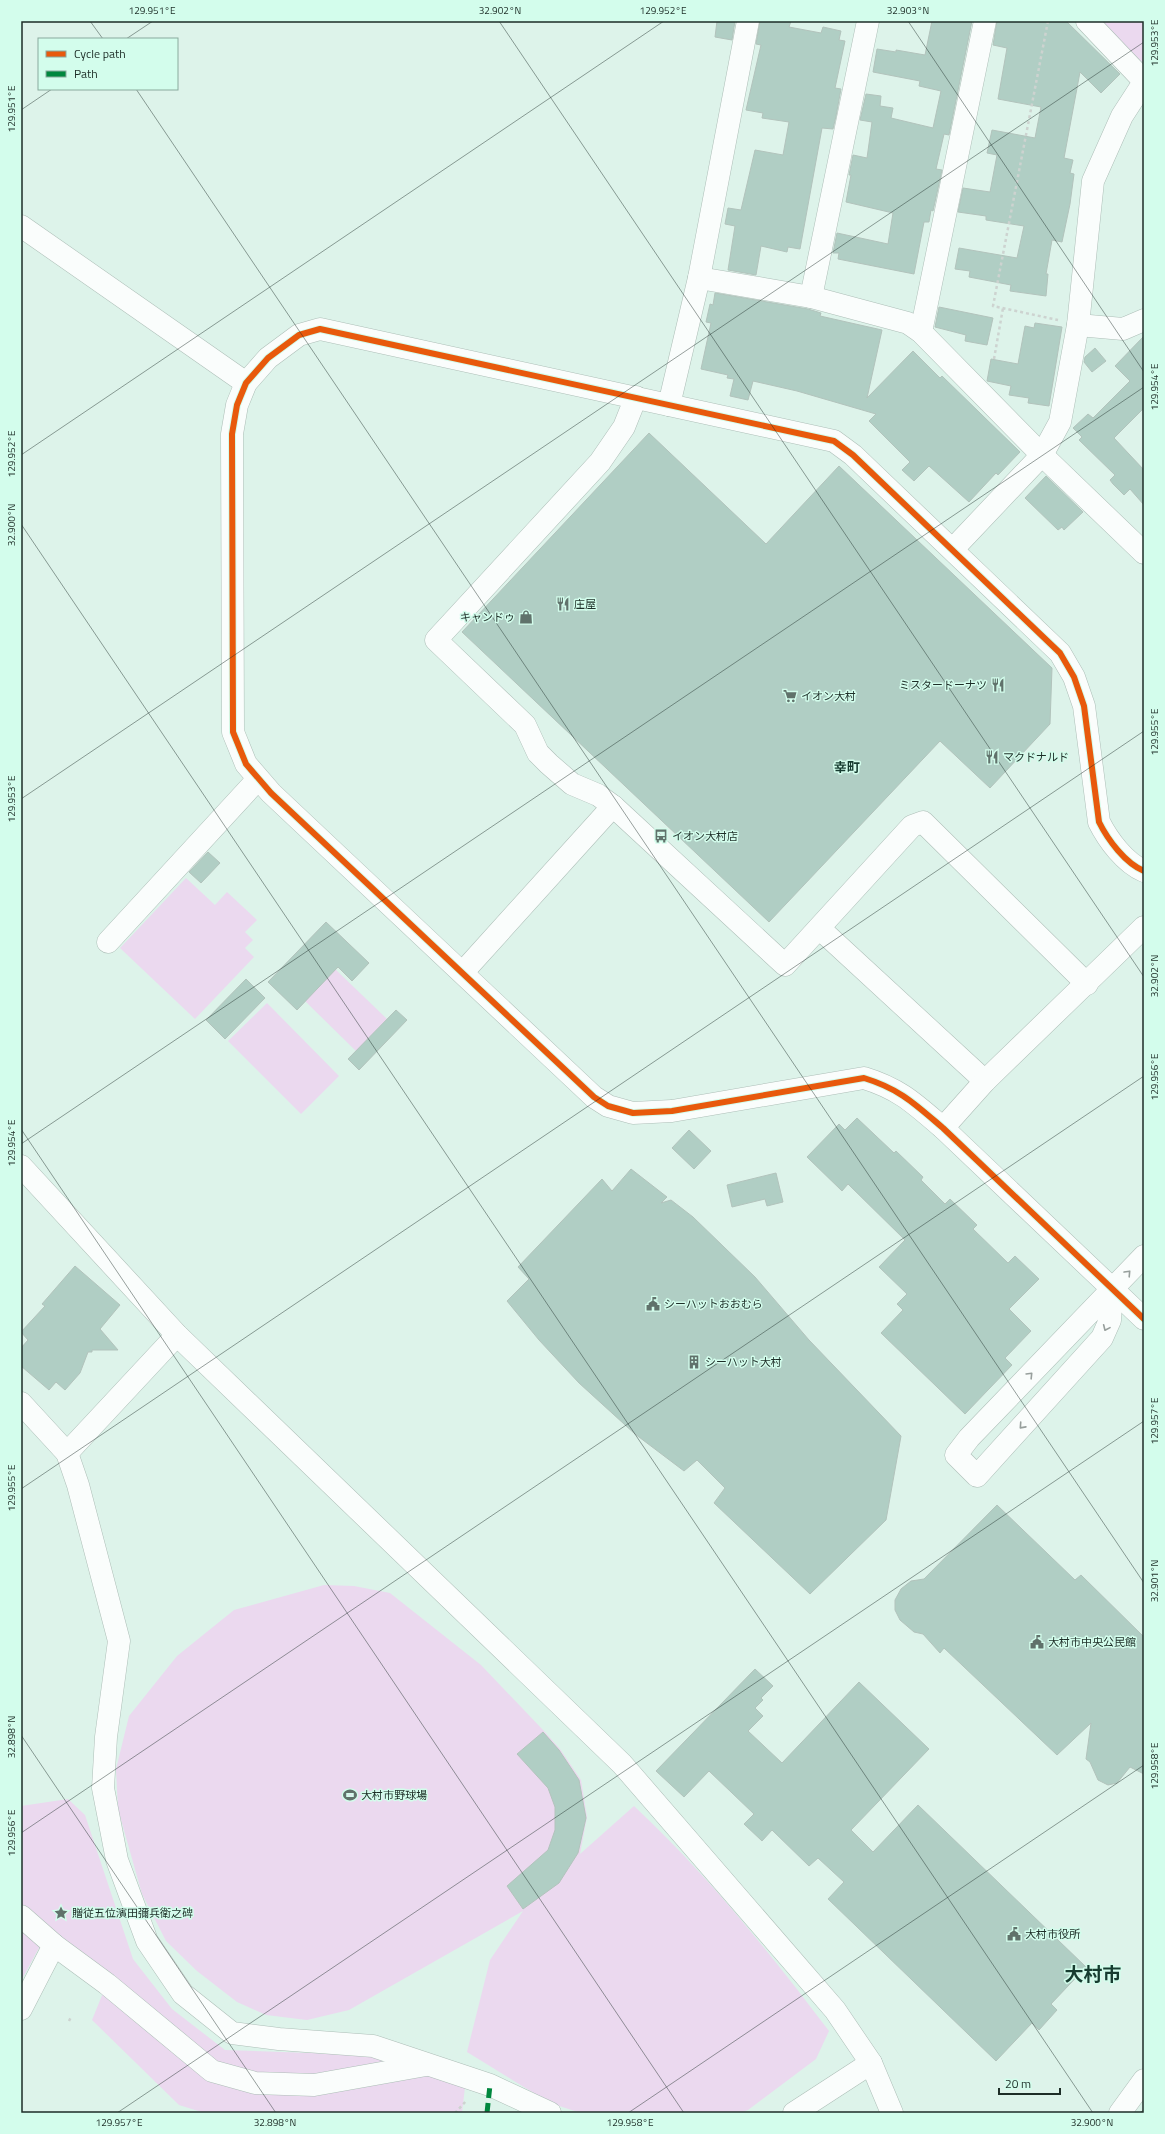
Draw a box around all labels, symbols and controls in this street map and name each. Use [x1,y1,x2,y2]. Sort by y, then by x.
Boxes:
text: 129.951°E [129,3,176,18]
text: 32.902°N [479,3,521,18]
text: 129.952°E [640,3,687,18]
text: 32.903°N [887,3,929,18]
text: 129.953°E [1147,19,1162,66]
legend [38,38,178,90]
text: Cycle path [74,44,126,63]
text: Path [74,64,98,83]
text: 129.951°E [4,85,19,132]
text: 129.954°E [1147,363,1162,410]
text: 129.952°E [4,430,19,477]
text: 32.900°N [4,504,19,546]
restaurant icon: 庄屋 [555,596,571,612]
place label: 庄屋 [574,596,596,612]
place label: キャンドゥ [460,609,515,625]
shop icon: キャンドゥ [518,609,534,625]
place label: ミスタードーナツ [899,677,987,693]
restaurant icon: ミスタードーナツ [990,677,1006,693]
supermarket icon: イオン大村 [782,688,798,704]
place label: イオン大村 [801,688,856,704]
text: 129.955°E [1147,708,1162,755]
restaurant icon: マクドナルド [984,749,1000,765]
place label: マクドナルド [1003,749,1069,765]
district label: 幸町 [834,757,860,777]
text: 129.953°E [4,775,19,822]
bus stop icon: イオン大村店 [653,828,669,844]
place label: イオン大村店 [672,828,738,844]
text: 32.902°N [1147,955,1162,997]
text: 129.956°E [1147,1053,1162,1100]
text: 129.954°E [4,1119,19,1166]
one-way arrow [1123,1270,1131,1278]
public building icon: シーハットおおむら [645,1296,661,1312]
place label: シーハットおおむら [664,1296,763,1312]
one-way arrow [1103,1323,1111,1331]
building icon: シーハット大村 [686,1354,702,1370]
place label: シーハット大村 [705,1354,782,1370]
one-way arrow [1025,1372,1033,1380]
text: 129.957°E [1147,1397,1162,1444]
one-way arrow [1019,1421,1027,1429]
text: 129.955°E [4,1464,19,1511]
text: 32.901°N [1147,1560,1162,1602]
public building icon: 大村市中央公民館 [1029,1634,1045,1650]
place label: 大村市中央公民館 [1048,1634,1136,1650]
text: 32.898°N [4,1716,19,1758]
text: 129.958°E [1147,1742,1162,1789]
sports icon: 大村市野球場 [342,1787,358,1803]
place label: 大村市野球場 [361,1787,427,1803]
text: 129.956°E [4,1809,19,1856]
place icon: 贈従五位濱田彌兵衛之碑 [53,1905,69,1921]
place label: 贈従五位濱田彌兵衛之碑 [72,1905,193,1921]
public building icon: 大村市役所 [1006,1926,1022,1942]
place label: 大村市役所 [1025,1926,1081,1942]
district label: 大村市 [1064,1959,1122,1988]
scale bar [999,2070,1060,2096]
text: 20 m [1005,2074,1031,2093]
text: 129.957°E [96,2115,143,2130]
text: 32.898°N [254,2115,296,2130]
text: 129.958°E [607,2115,654,2130]
text: 32.900°N [1071,2115,1113,2130]

